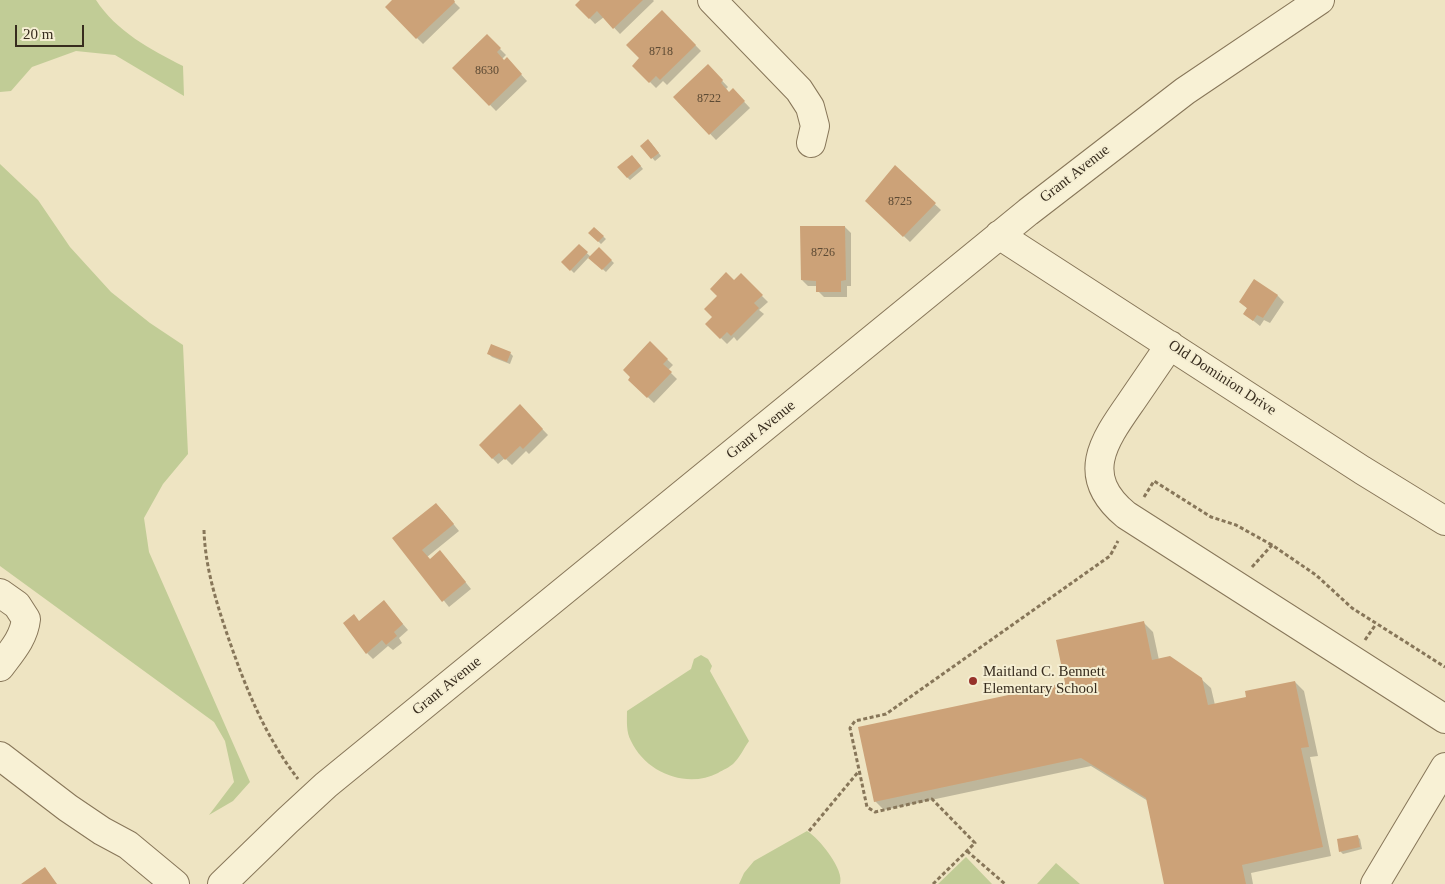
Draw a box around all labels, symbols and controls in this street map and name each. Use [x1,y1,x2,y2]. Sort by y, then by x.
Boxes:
scale bar [18,15,86,47]
text: 20 m [23,26,53,42]
house number: 8718 [649,45,673,59]
house number: 8630 [475,64,499,78]
house number: 8722 [697,92,721,106]
street label: Grant Avenue [1037,141,1113,207]
house number: 8725 [888,195,912,209]
house number: 8726 [811,246,835,260]
street label: Old Dominion Drive [1165,336,1279,420]
street label: Grant Avenue [723,397,799,463]
street label: Grant Avenue [409,653,485,719]
place label: Maitland C. Bennett Elementary School [983,663,1105,698]
marker: Maitland C. Bennett Elementary School [967,675,979,687]

